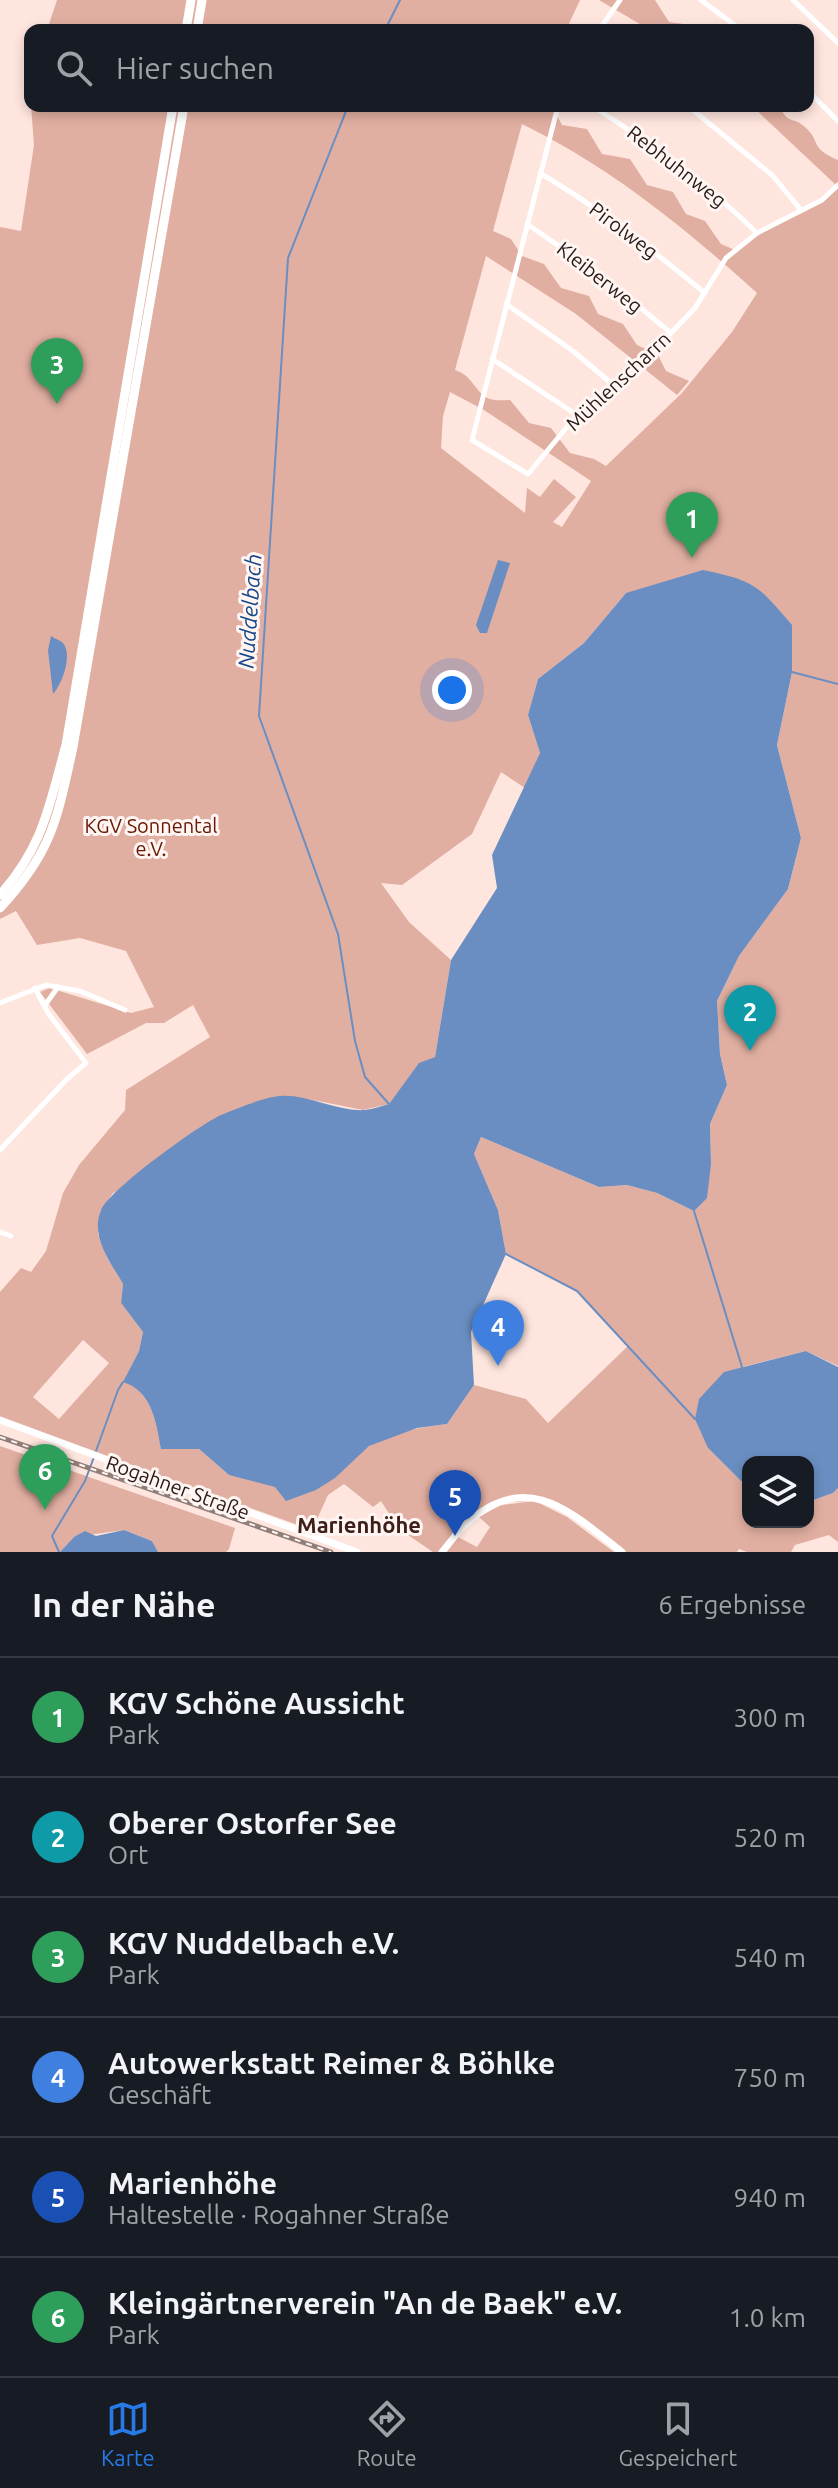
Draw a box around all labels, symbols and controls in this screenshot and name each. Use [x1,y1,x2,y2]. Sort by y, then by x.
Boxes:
search box [24,24,814,112]
icon: search [52,46,96,90]
text: Hier suchen [116,51,274,85]
street label: Rebhuhnweg [623,120,731,212]
street label: Pirolweg [585,197,663,263]
street label: Kleiberweg [553,237,647,317]
street label: Mühlenscharrn [561,327,675,435]
pin: 3 [31,338,83,404]
pin: 1 [666,492,718,558]
water label: Nuddelbach [233,553,265,669]
your location [432,670,472,710]
park label: KGV Sonnental e.V. [85,814,217,860]
pin: 2 [724,985,776,1051]
pin: 4 [472,1300,524,1366]
pin: 6 [19,1444,71,1510]
street label: Rogahner Straße [103,1450,253,1524]
map controls [742,1456,814,1528]
button: layers [742,1456,814,1528]
pin: 5 [429,1470,481,1536]
district label: Marienhöhe [297,1512,421,1537]
text: In der Nähe [32,1585,215,1623]
text: 6 Ergebnisse [658,1590,806,1619]
text: KGV Schöne Aussicht [108,1686,405,1720]
text: 1 [51,1703,65,1732]
text: 300 m [734,1703,806,1732]
text: Park [108,1720,160,1749]
text: Oberer Ostorfer See [108,1806,397,1840]
text: 2 [51,1823,65,1852]
text: 520 m [734,1823,806,1852]
text: Ort [108,1840,148,1869]
text: KGV Nuddelbach e.V. [108,1926,399,1960]
text: 3 [51,1943,65,1972]
text: 540 m [734,1943,806,1972]
text: Park [108,1960,160,1989]
text: Autowerkstatt Reimer & Böhlke [108,2046,555,2080]
text: 4 [51,2063,65,2092]
text: 750 m [734,2063,806,2092]
text: Geschäft [108,2080,211,2109]
text: Marienhöhe [108,2166,277,2200]
text: 5 [51,2183,65,2212]
text: 940 m [734,2183,806,2212]
text: Haltestelle · Rogahner Straße [108,2200,449,2229]
text: Kleingärtnerverein "An de Baek" e.V. [108,2286,622,2320]
text: 6 [51,2303,65,2332]
text: 1.0 km [729,2303,806,2332]
text: Park [108,2320,160,2349]
tab: Karte [101,2397,155,2470]
tab: Route [357,2397,417,2470]
tab: Gespeichert [618,2397,737,2470]

